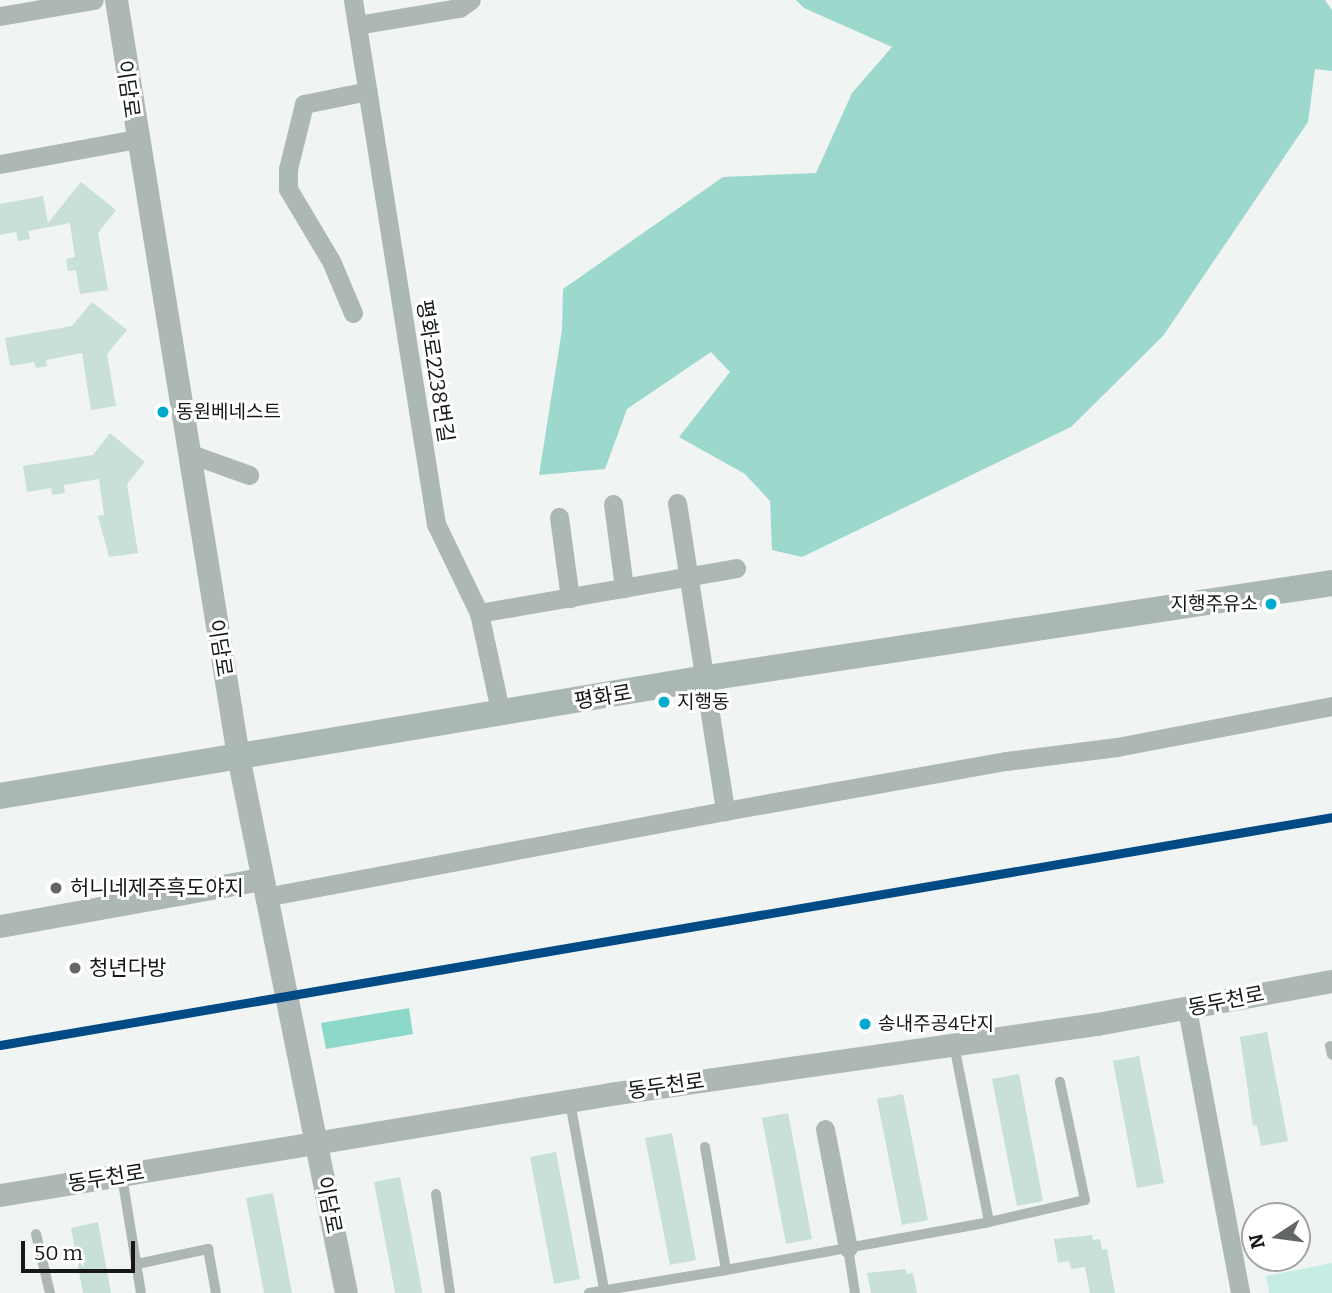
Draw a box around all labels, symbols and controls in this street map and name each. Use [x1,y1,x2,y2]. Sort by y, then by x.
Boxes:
street label: 이담로 [111,59,145,119]
street label: 평화로2238번길 [411,298,459,444]
place label: 동원베네스트 [176,401,281,423]
marker: 동원베네스트 [156,405,170,419]
place label: 지행주유소 [1171,593,1258,615]
marker: 지행주유소 [1264,597,1278,611]
street label: 이담로 [203,617,237,679]
street label: 평화로 [572,680,634,714]
place label: 지행동 [677,691,729,713]
marker: 지행동 [657,695,671,709]
place label: 허니네제주흑도야지 [70,875,244,901]
marker: 허니네제주흑도야지 [48,880,64,896]
place label: 청년다방 [89,955,166,981]
marker: 청년다방 [67,960,83,976]
street label: 동두천로 [1186,981,1266,1021]
place label: 송내주공4단지 [878,1013,994,1035]
marker: 송내주공4단지 [858,1017,872,1031]
street label: 동두천로 [626,1068,706,1104]
street label: 동두천로 [66,1160,146,1196]
street label: 이담로 [311,1174,347,1236]
north arrow [1241,1202,1311,1272]
scale bar [24,1226,138,1270]
text: N [1244,1232,1270,1251]
text: 50 m [34,1240,83,1266]

